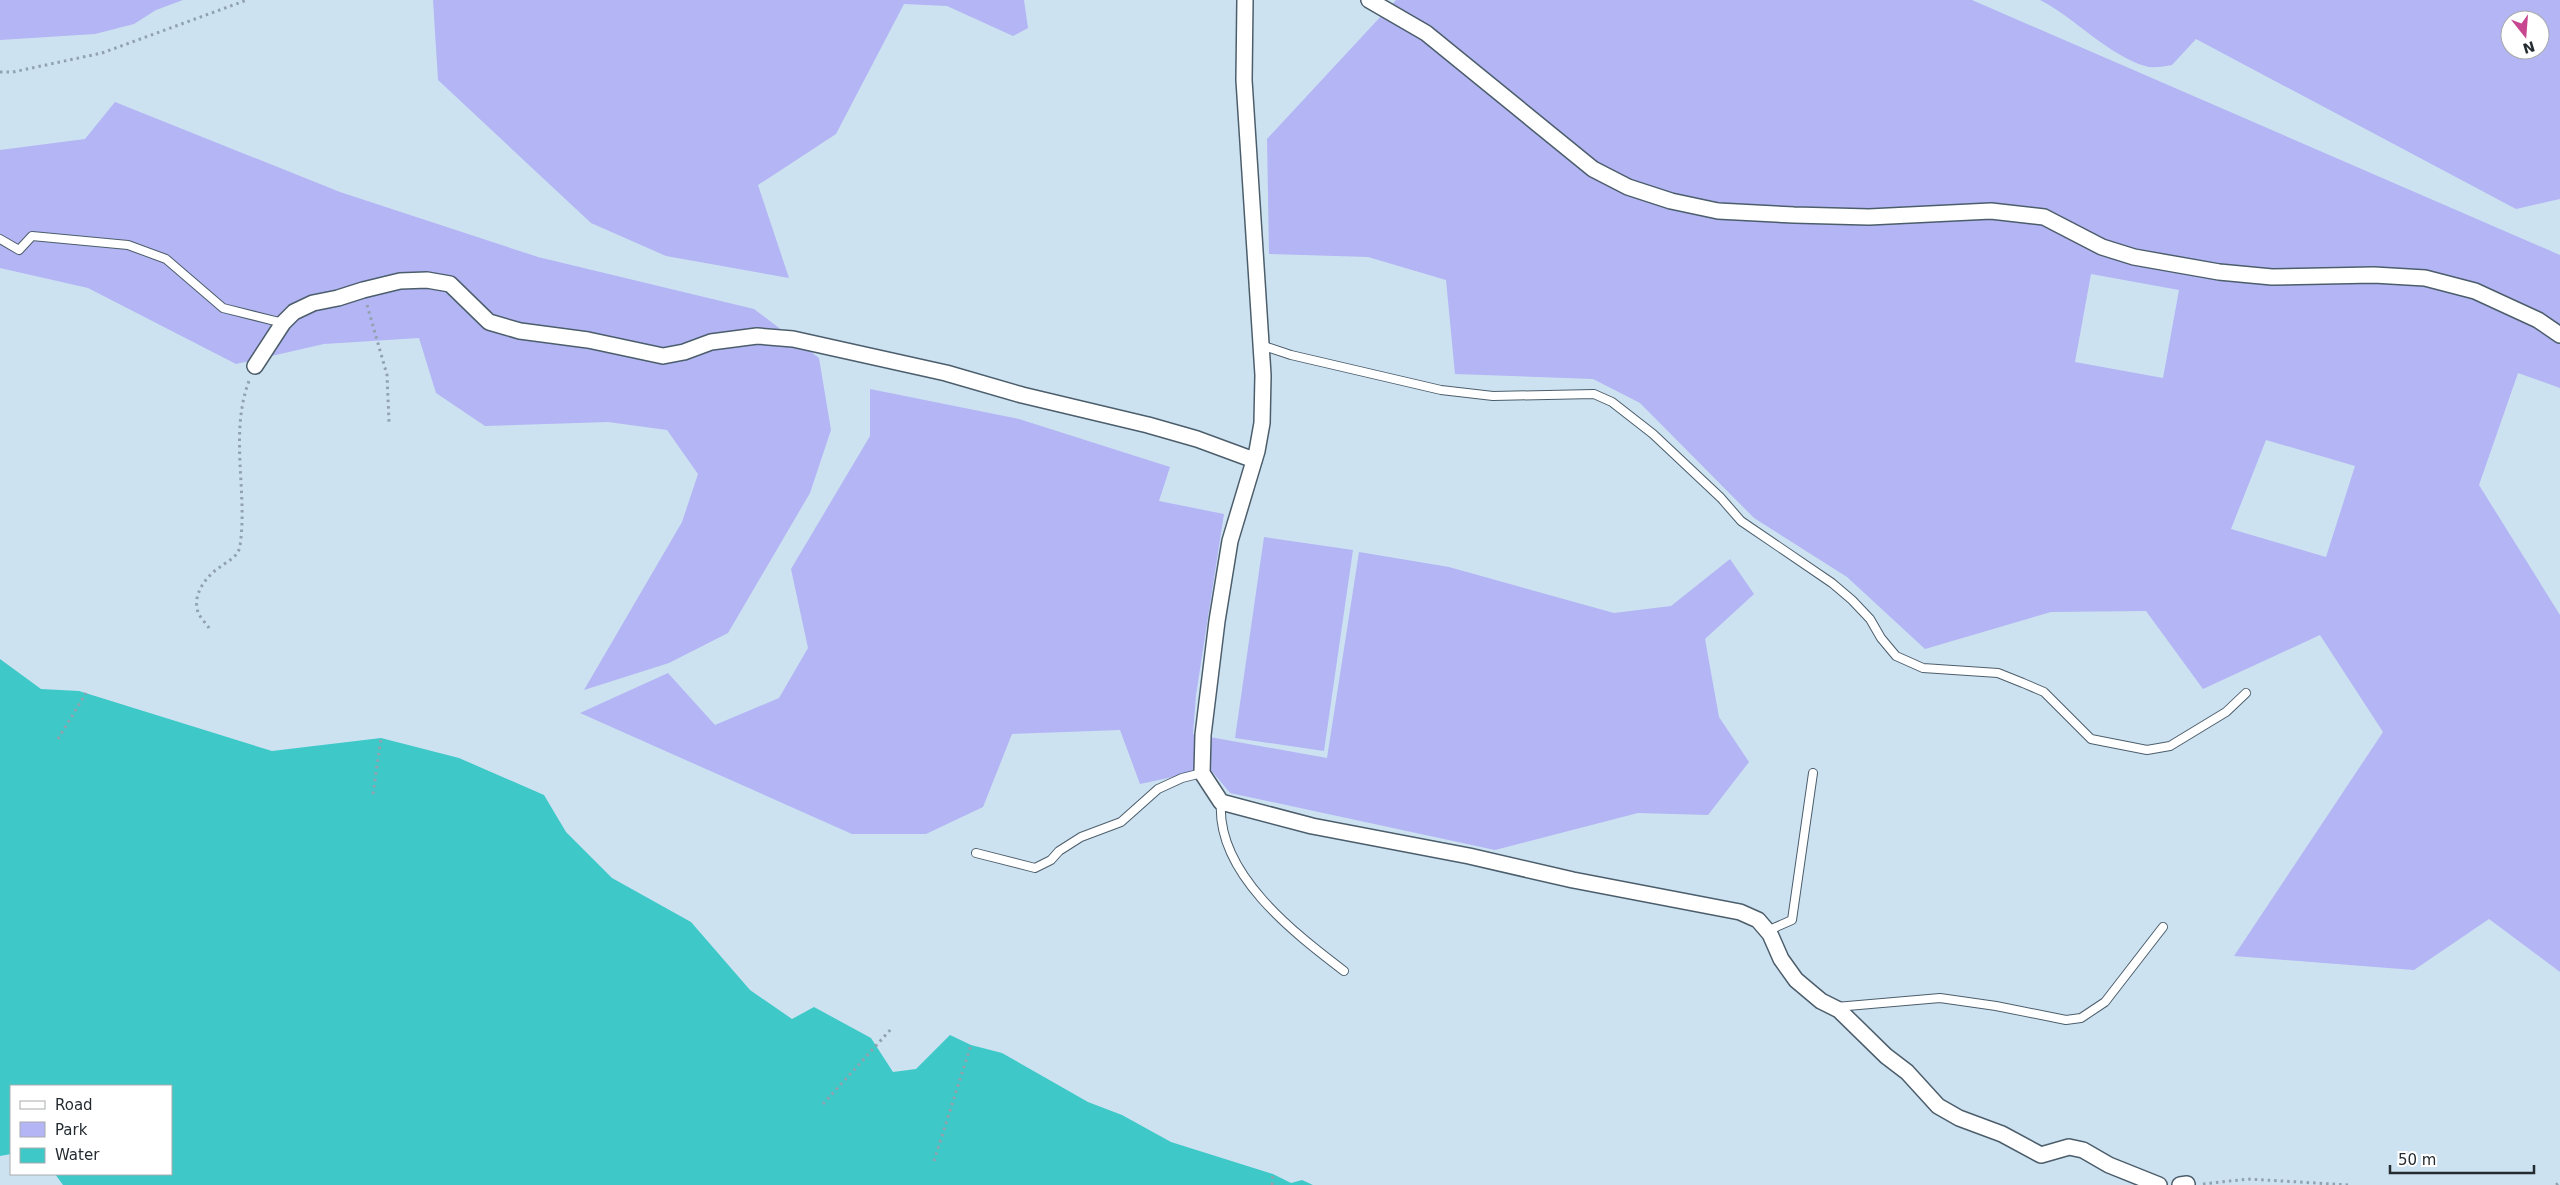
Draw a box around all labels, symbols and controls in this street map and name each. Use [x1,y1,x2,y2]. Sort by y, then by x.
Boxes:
north arrow [2500,10,2550,60]
text: N [2521,38,2537,57]
legend [10,1085,172,1175]
text: Road [55,1096,93,1114]
text: Park [55,1121,88,1139]
scale bar [2390,1142,2534,1174]
text: Water [55,1146,100,1164]
text: 50 m [2398,1151,2436,1169]

